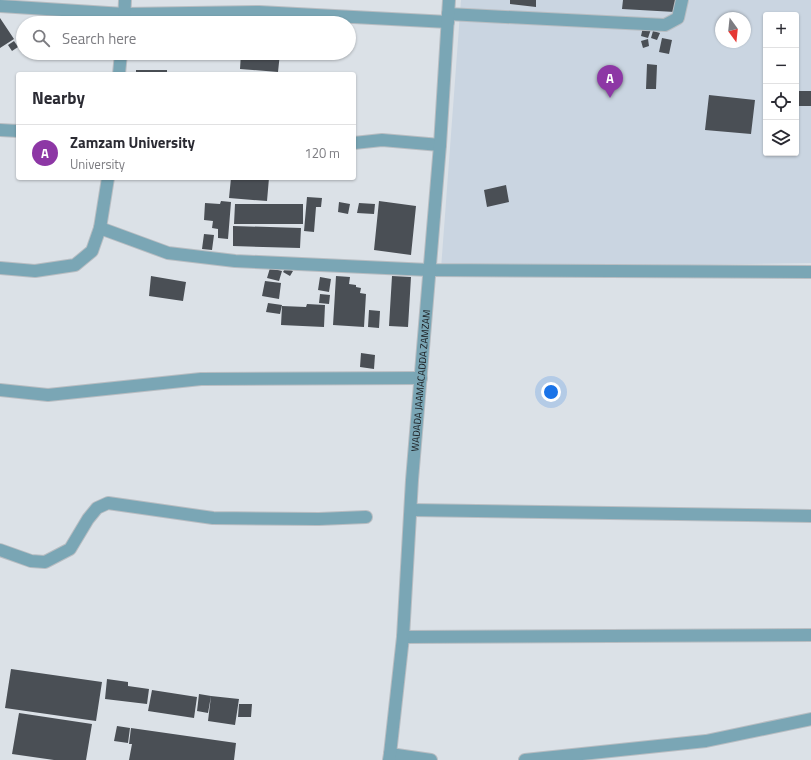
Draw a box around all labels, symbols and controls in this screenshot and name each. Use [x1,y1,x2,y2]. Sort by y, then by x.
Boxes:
north arrow [715,12,751,48]
map controls [763,12,799,156]
button: + [763,12,799,48]
search box [16,16,356,60]
icon: search [30,27,52,49]
text: Search here [62,27,136,50]
button: − [763,48,799,84]
pin: A [597,65,623,98]
button: locate [763,84,799,120]
text: Nearby [32,85,85,111]
button: layers [763,120,799,156]
text: Zamzam University [70,131,195,154]
text: A [41,143,49,163]
text: 120 m [304,143,340,163]
text: University [70,154,125,174]
street label: WADADA JAAMACADDA ZAMZAM [407,309,434,452]
your location [541,382,561,402]

